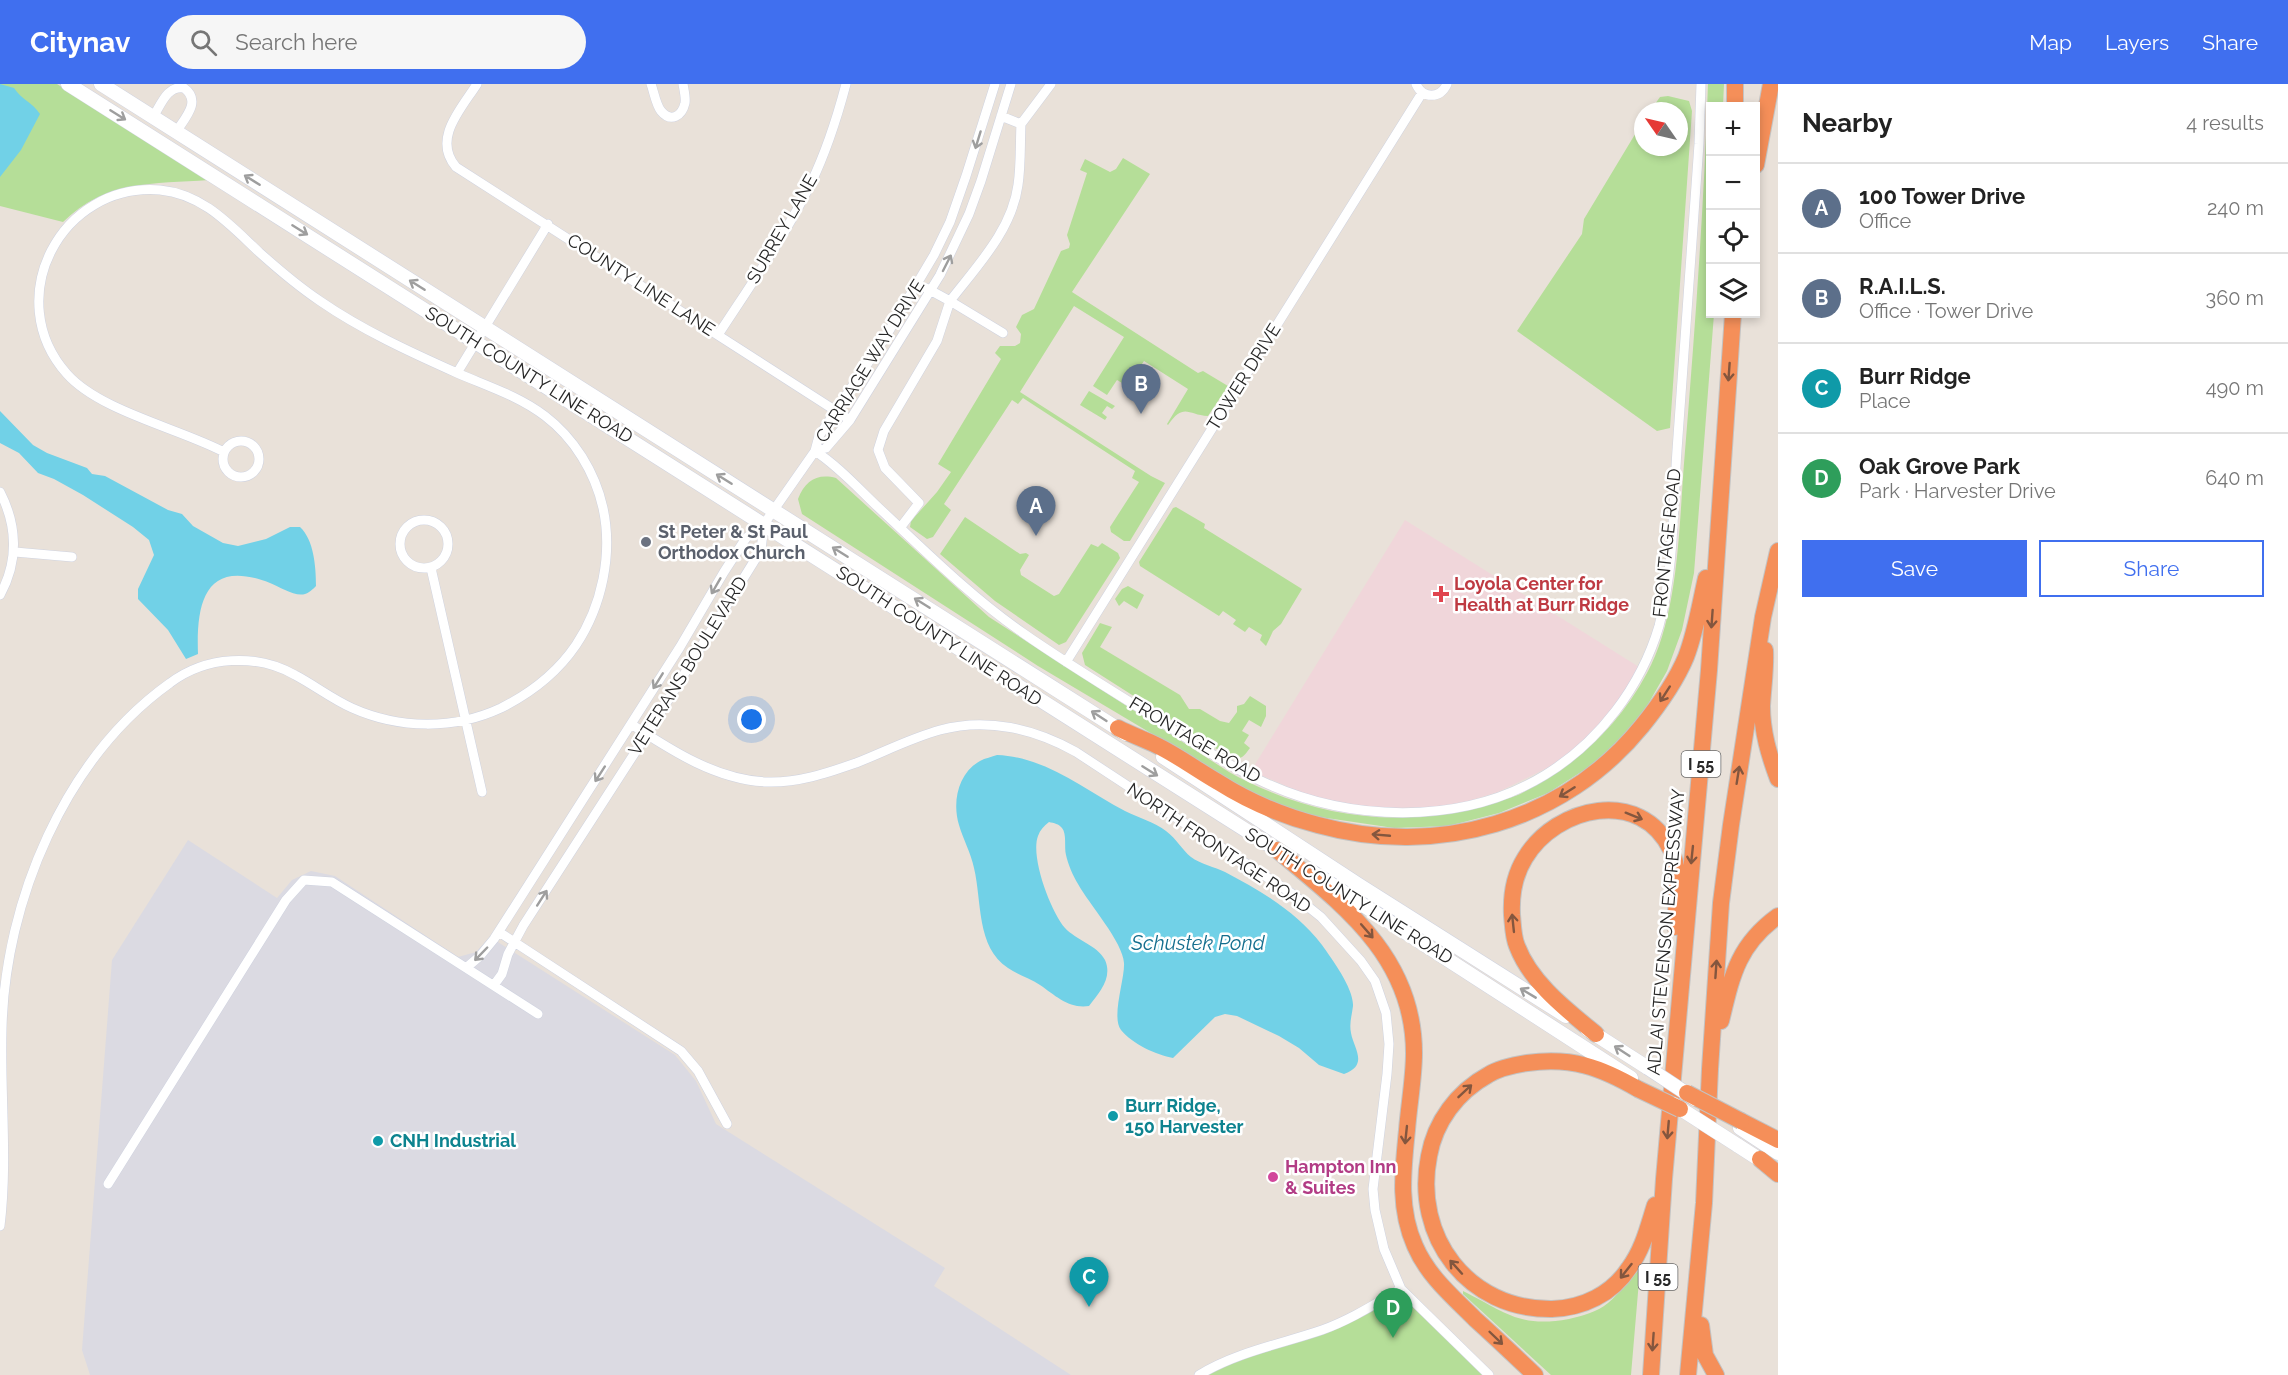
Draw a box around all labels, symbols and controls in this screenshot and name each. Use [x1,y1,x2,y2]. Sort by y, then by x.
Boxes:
search box [166,15,586,69]
text: Citynav [30,26,130,59]
icon: search [187,26,220,59]
text: Search here [235,29,357,55]
text: Map [2029,30,2072,55]
text: Layers [2105,30,2169,55]
text: Share [2202,30,2258,55]
north arrow [1634,102,1688,156]
map controls [1706,102,1760,318]
button: + [1706,102,1760,156]
text: Nearby [1802,108,1892,138]
one-way arrow [109,110,126,122]
text: 4 results [2186,111,2264,135]
one-way arrow [972,130,983,149]
button: − [1706,156,1760,210]
street label: SURREY LANE [742,171,821,287]
one-way arrow [244,174,261,186]
text: 100 Tower Drive [1859,183,2025,209]
text: A [1815,196,1828,220]
text: 240 m [2207,196,2264,220]
text: Office [1859,209,1911,233]
button: locate [1706,210,1760,264]
one-way arrow [292,224,309,237]
street label: COUNTY LINE LANE [564,229,719,340]
one-way arrow [941,254,953,272]
button: layers [1706,264,1760,318]
text: R.A.I.L.S. [1859,273,1946,299]
street label: CARRIAGE WAY DRIVE [811,275,928,446]
one-way arrow [409,278,426,290]
text: B [1815,286,1828,310]
text: 360 m [2206,286,2264,310]
text: Office · Tower Drive [1859,299,2033,323]
street label: SOUTH COUNTY LINE ROAD [422,302,637,447]
street label: TOWER DRIVE [1202,319,1285,434]
one-way arrow [1723,361,1734,381]
text: Burr Ridge [1859,363,1971,389]
pin: B [1122,364,1160,414]
text: C [1815,376,1828,400]
text: 490 m [2206,376,2264,400]
text: Place [1859,389,1910,413]
text: Oak Grove Park [1859,453,2020,479]
text: D [1814,466,1829,490]
text: 640 m [2205,466,2264,490]
street label: FRONTAGE ROAD [1648,467,1685,618]
one-way arrow [716,472,733,484]
text: Park · Harvester Drive [1859,479,2056,503]
pin: A [1016,486,1056,536]
place label: St Peter & St Paul Orthodox Church [658,521,808,563]
marker: St Peter & St Paul Orthodox Church [639,535,653,549]
button: Save [1802,540,2027,597]
button: Share [2039,540,2264,597]
one-way arrow [832,545,849,557]
street label: SOUTH COUNTY LINE ROAD [832,561,1046,710]
street label: VETERANS BOULEVARD [624,572,751,759]
place label: Loyola Center for Health at Burr Ridge [1454,573,1629,615]
one-way arrow [710,577,722,594]
marker: Loyola Center for Health at Burr Ridge [1432,585,1450,603]
one-way arrow [914,597,931,609]
one-way arrow [1706,608,1717,628]
one-way arrow [652,672,664,689]
one-way arrow [1659,685,1671,702]
street label: FRONTAGE ROAD [1126,692,1265,787]
your location [737,705,766,734]
one-way arrow [1091,710,1108,722]
road number: I 55 [1682,751,1720,777]
one-way arrow [593,765,606,782]
one-way arrow [1141,765,1158,777]
one-way arrow [1733,765,1744,785]
street label: NORTH FRONTAGE ROAD [1123,778,1315,917]
one-way arrow [1559,786,1576,798]
street label: ADLAI STEVENSON EXPRESSWAY [1643,788,1689,1076]
one-way arrow [1625,811,1643,822]
street label: SOUTH COUNTY LINE ROAD [1242,823,1457,968]
one-way arrow [1372,829,1392,840]
one-way arrow [1686,845,1697,864]
one-way arrow [535,889,548,906]
one-way arrow [1507,914,1518,934]
one-way arrow [1360,923,1374,938]
water label: Schustek Pond [1130,931,1266,955]
one-way arrow [474,947,489,962]
one-way arrow [1711,959,1722,979]
one-way arrow [1520,986,1537,998]
one-way arrow [1614,1045,1631,1057]
one-way arrow [1457,1084,1472,1098]
place label: Burr Ridge, 150 Harvester [1125,1095,1244,1137]
marker: Burr Ridge, 150 Harvester [1106,1109,1120,1123]
one-way arrow [1662,1119,1673,1139]
one-way arrow [1400,1125,1411,1144]
place label: CNH Industrial [390,1130,516,1151]
marker: CNH Industrial [371,1134,385,1148]
place label: Hampton Inn & Suites [1285,1156,1396,1198]
marker: Hampton Inn & Suites [1266,1170,1280,1184]
pin: C [1070,1258,1108,1307]
one-way arrow [1449,1260,1463,1275]
one-way arrow [1619,1263,1632,1279]
road number: I 55 [1638,1264,1678,1290]
pin: D [1374,1288,1412,1338]
one-way arrow [1489,1331,1504,1345]
one-way arrow [1647,1331,1658,1351]

